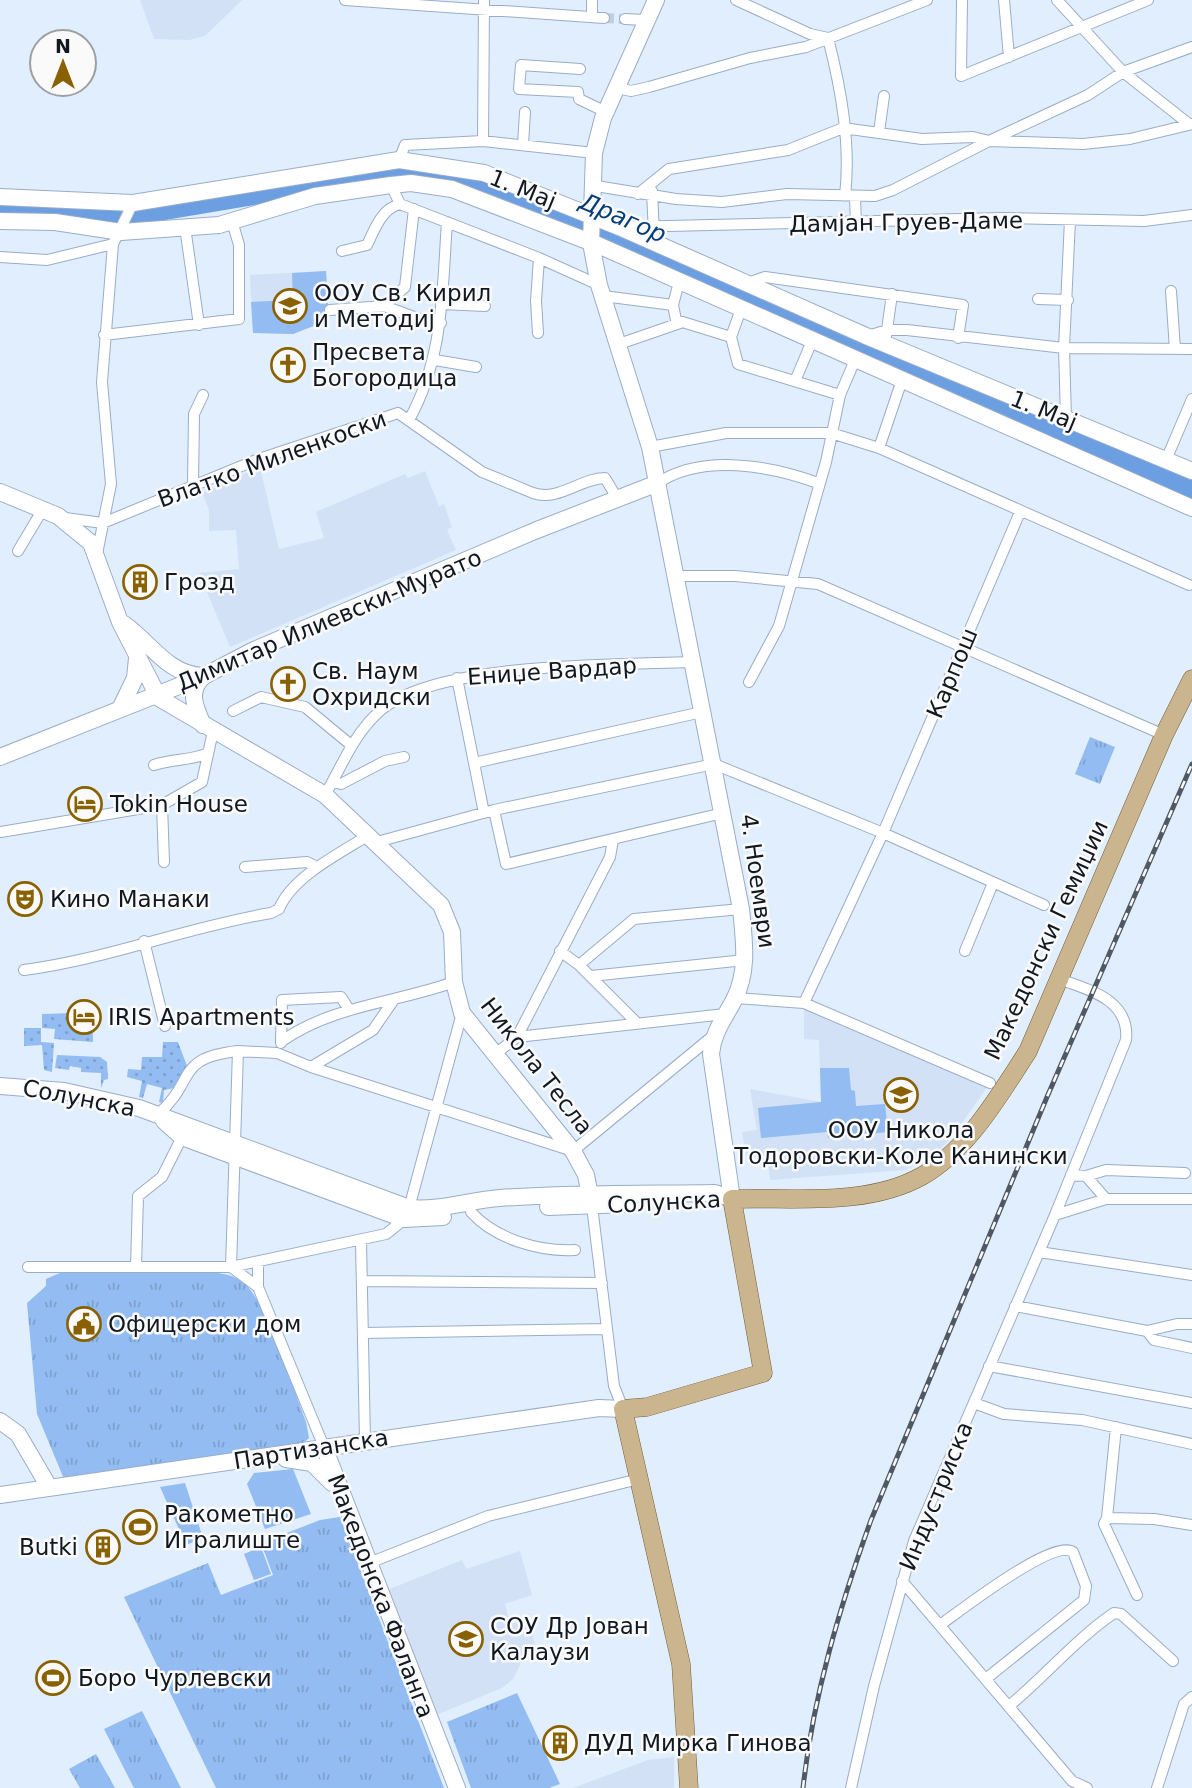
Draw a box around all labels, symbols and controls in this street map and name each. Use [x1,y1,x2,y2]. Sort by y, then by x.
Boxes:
north arrow [28,28,98,98]
text: N [55,35,71,57]
street label: 1. Мај [486,164,560,214]
water label: Драгор [575,187,670,249]
street label: Дамјан Груев-Даме [789,207,1023,237]
place label: ООУ Св. Кирил и Методиј [314,280,491,332]
school or university icon: ООУ Св. Кирил и Методиј [271,287,309,325]
place label: Пресвета Богородица [312,339,457,391]
church icon: Пресвета Богородица [269,346,307,384]
street label: 1. Мај [1007,385,1081,435]
street label: Влатко Миленкоски [154,406,390,512]
street label: Димитар Илиевски-Мурато [173,544,485,696]
building icon: Грозд [121,563,159,601]
place label: Грозд [164,569,235,595]
street label: Карпош [921,624,983,722]
street label: Ениџе Вардар [466,652,638,690]
place label: Св. Наум Охридски [312,658,431,710]
church icon: Св. Наум Охридски [269,665,307,703]
hotel icon: Tokin House [66,785,104,823]
place label: Tokin House [109,791,248,817]
street label: 4. Ноември [736,812,780,950]
street label: Македонски Гемиџии [979,816,1113,1064]
theatre icon: Кино Манаки [6,880,44,918]
place label: Кино Манаки [50,886,210,912]
street label: Никола Тесла [476,993,598,1139]
hotel icon: IRIS Apartments [65,998,103,1036]
place label: IRIS Apartments [108,1004,295,1030]
street label: Солунска [21,1074,137,1122]
school or university icon: ООУ Никола Тодоровски-Коле Канински [882,1076,920,1114]
place label: ООУ Никола Тодоровски-Коле Канински [733,1117,1068,1169]
street label: Солунска [606,1186,722,1218]
public building icon: Офицерски дом [65,1305,103,1343]
place label: Офицерски дом [108,1311,301,1337]
street label: Индустриска [894,1418,978,1574]
street label: Партизанска [232,1424,390,1474]
street label: Македонска Фаланга [322,1471,440,1721]
place label: Ракометно Игралиште [164,1501,300,1553]
sports icon: Ракометно Игралиште [121,1508,159,1546]
building icon: Butki [84,1528,122,1566]
place label: Butki [19,1534,78,1560]
place label: СОУ Др Јован Калаузи [490,1613,649,1665]
school or university icon: СОУ Др Јован Калаузи [447,1620,485,1658]
sports icon: Боро Чурлевски [34,1659,72,1697]
place label: Боро Чурлевски [78,1665,272,1691]
building icon: ДУД Мирка Гинова [541,1724,579,1762]
place label: ДУД Мирка Гинова [584,1730,812,1756]

